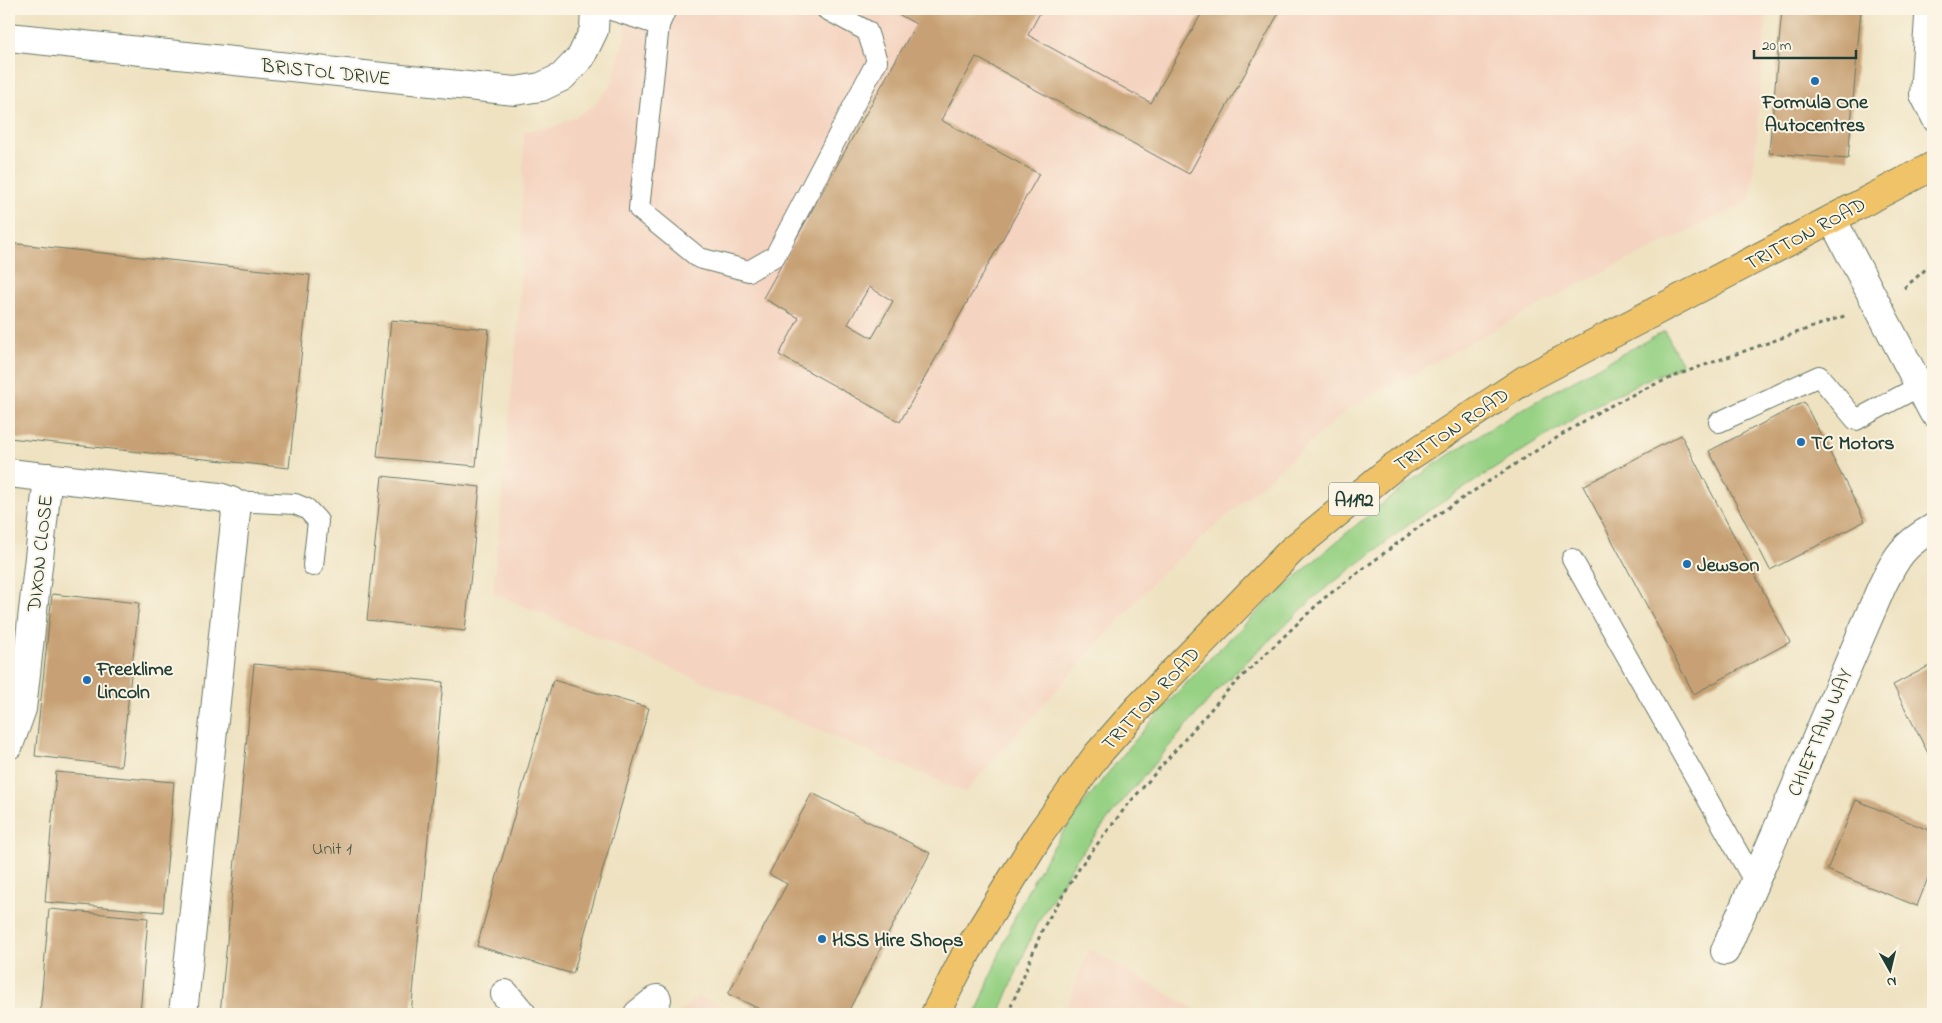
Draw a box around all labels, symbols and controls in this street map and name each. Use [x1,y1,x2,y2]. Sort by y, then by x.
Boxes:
scale bar [1754,28,1857,60]
text: 20 m [1762,35,1792,57]
street label: BRISTOL DRIVE [259,52,392,95]
marker: Formula One Autocentres [1809,75,1821,87]
place label: Formula One Autocentres [1761,89,1869,141]
street label: TRITTON ROAD [1741,191,1872,279]
street label: TRITTON ROAD [1389,382,1516,480]
place label: TC Motors [1811,430,1894,459]
marker: TC Motors [1795,436,1807,448]
road number: A1192 [1329,482,1379,516]
street label: DIXON CLOSE [21,493,62,614]
place label: Jewson [1697,552,1759,581]
marker: Jewson [1681,558,1693,570]
street label: TRITTON ROAD [1096,641,1208,758]
place label: Freeklime Lincoln [96,656,174,708]
street label: CHIEFTAIN WAY [1781,665,1861,801]
marker: Freeklime Lincoln [81,674,93,686]
house number: Unit 1 [312,837,352,863]
place label: HSS Hire Shops [832,927,963,956]
marker: HSS Hire Shops [816,933,828,945]
north arrow [1864,946,1914,996]
text: N [1885,970,1898,992]

